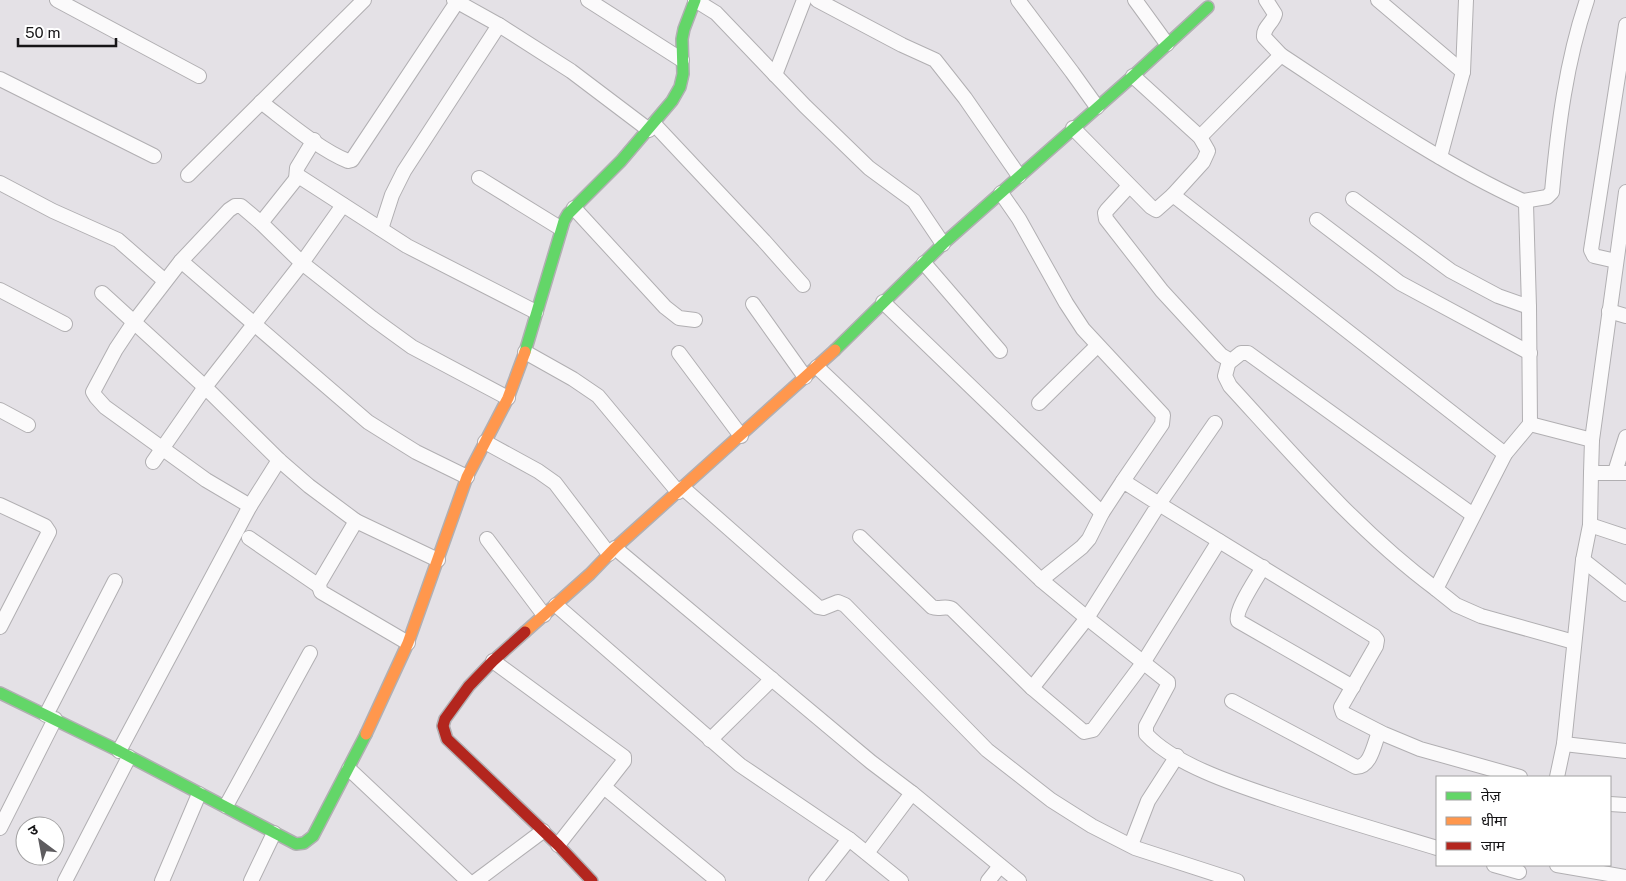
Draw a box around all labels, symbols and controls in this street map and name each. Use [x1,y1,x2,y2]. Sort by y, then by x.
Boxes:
scale bar [18,15,115,47]
text: 50 m [25,24,60,41]
legend [1436,776,1611,866]
text: तेज़ [1481,787,1502,804]
text: धीमा [1481,812,1508,829]
north arrow [15,816,65,866]
text: उ [25,821,42,839]
text: जाम [1481,837,1506,854]

